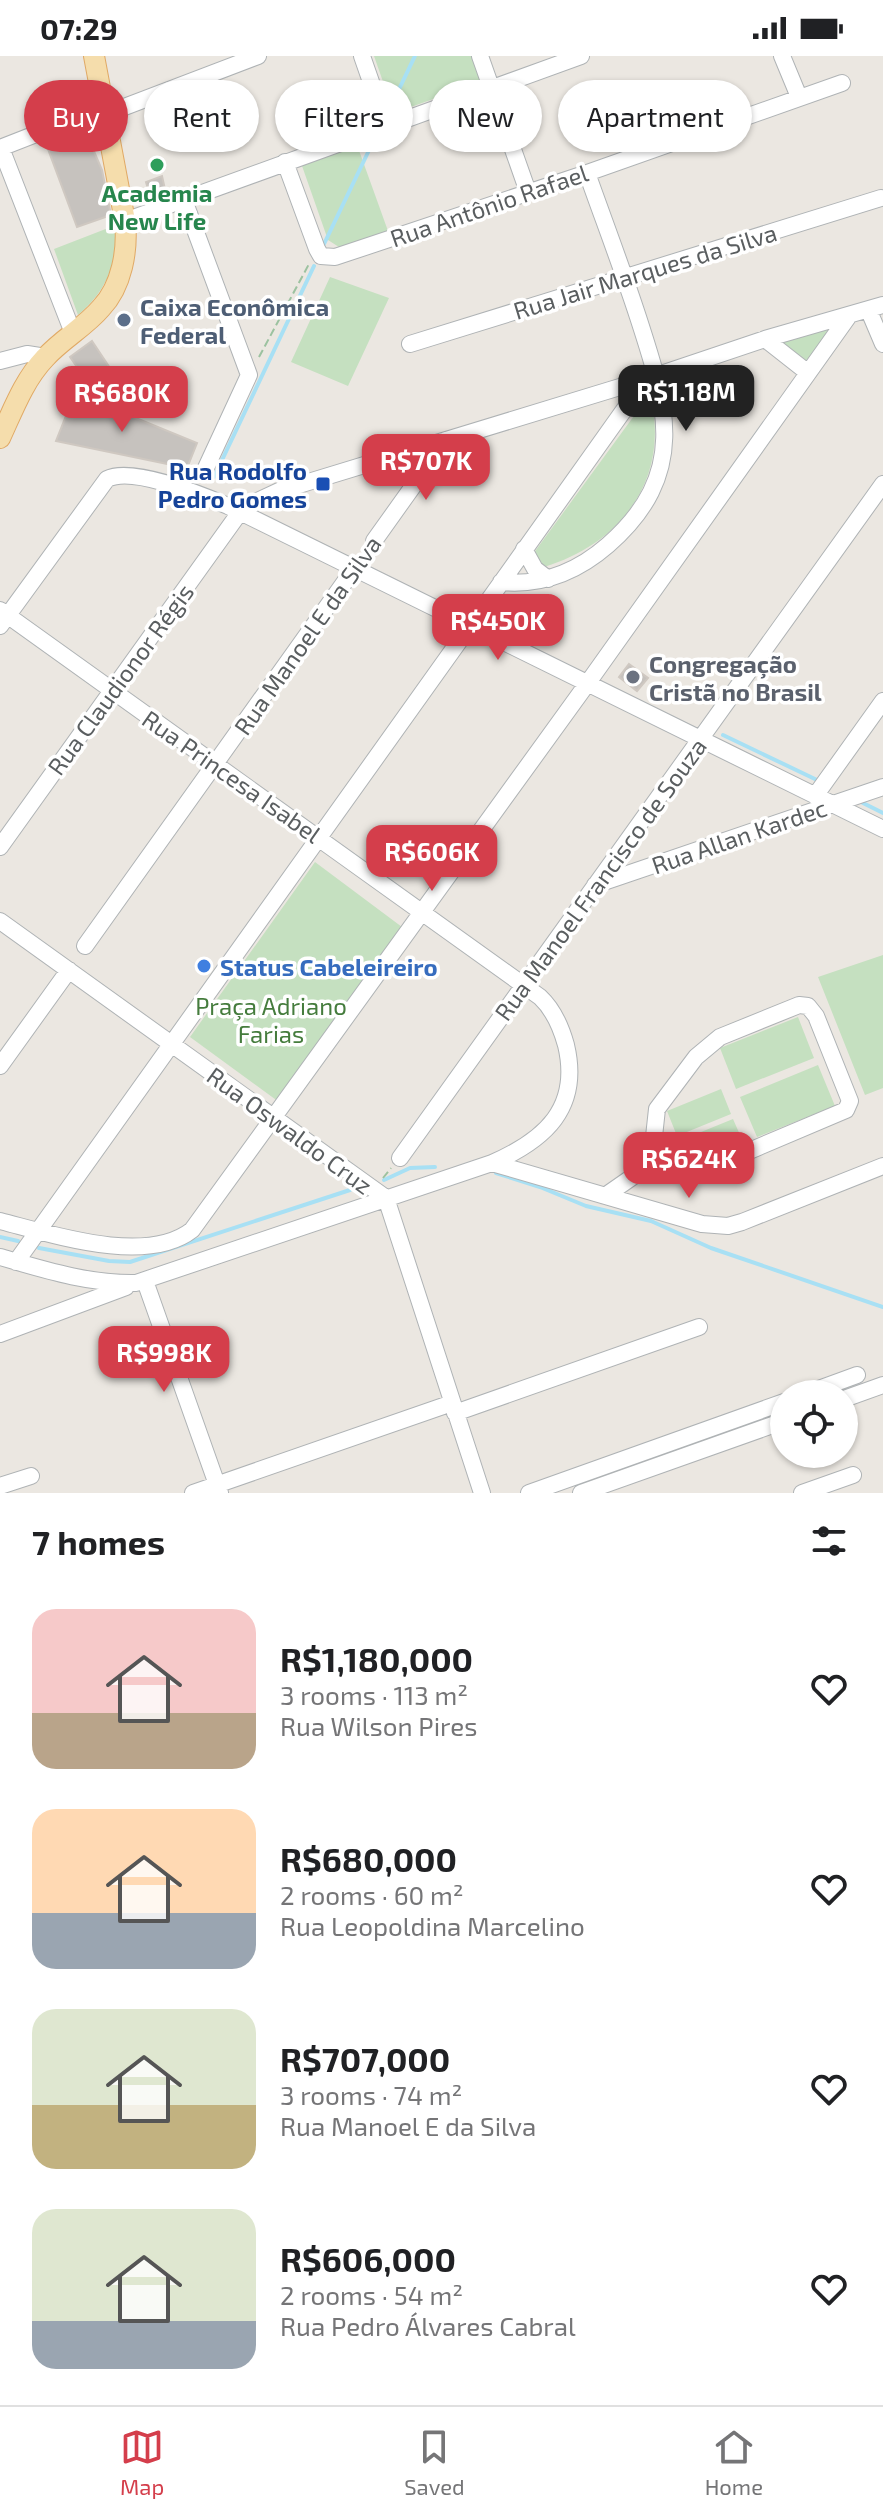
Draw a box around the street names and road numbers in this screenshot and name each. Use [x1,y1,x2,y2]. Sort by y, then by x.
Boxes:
street label: Rua Antônio Rafael [386,158,592,252]
street label: Rua Jair Marques da Silva [510,217,780,325]
street label: Rua Manoel E da Silva [227,530,387,740]
street label: Rua Claudionor Régis [41,578,199,780]
street label: Rua Princesa Isabel [137,704,327,848]
street label: Rua Manoel Francisco de Souza [488,732,712,1026]
street label: Rua Allan Kardec [648,792,830,880]
street label: Rua Oswaldo Cruz [202,1060,378,1200]

